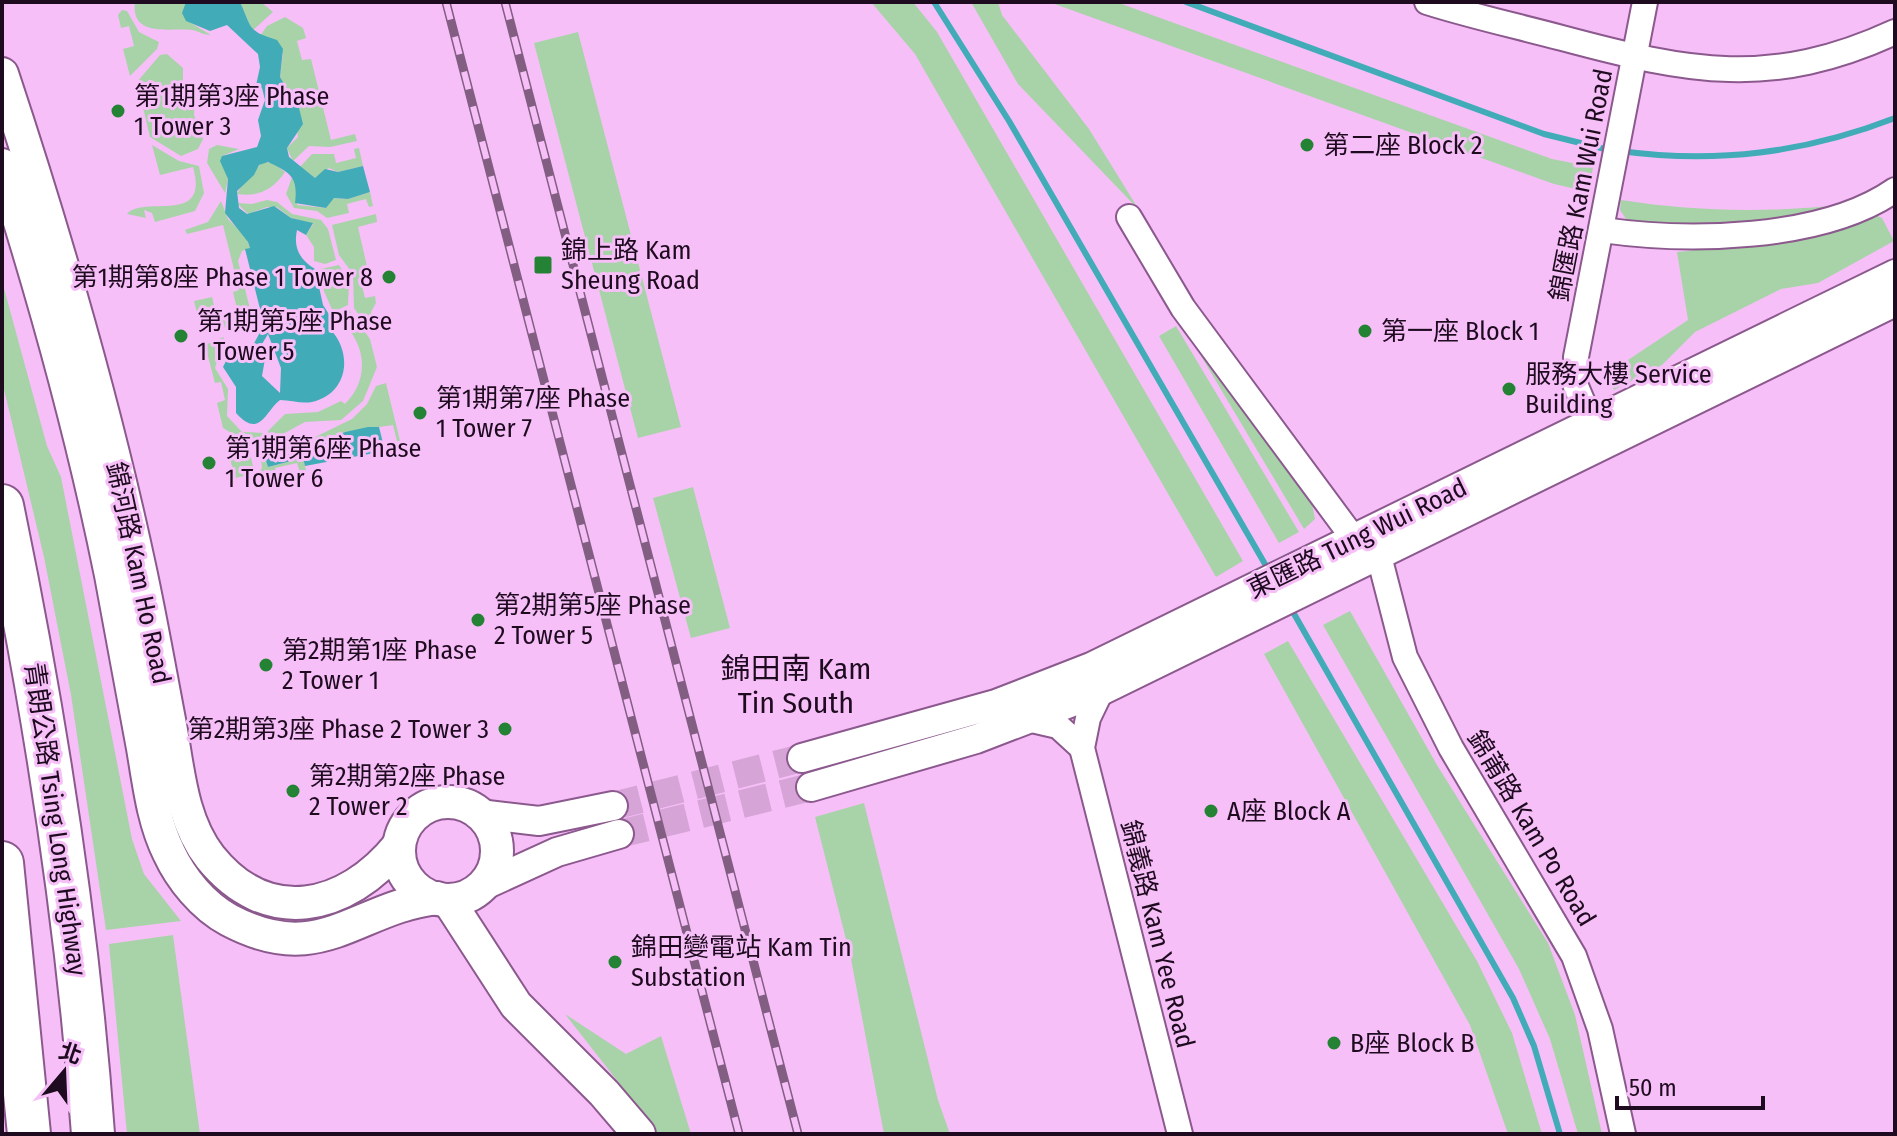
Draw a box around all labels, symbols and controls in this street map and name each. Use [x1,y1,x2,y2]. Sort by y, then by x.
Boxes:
street label: 錦匯路 Kam Wui Road [1544,66,1619,304]
place label: 第1期第3座 Phase 1 Tower 3 [134,81,329,142]
marker: 第1期第3座 Phase 1 Tower 3 [109,102,127,120]
place label: 第二座 Block 2 [1323,130,1483,161]
marker: 第二座 Block 2 [1298,136,1316,154]
place label: 錦上路 Kam Sheung Road [561,235,700,296]
marker: 錦上路 Kam Sheung Road [532,254,554,276]
place label: 第1期第8座 Phase 1 Tower 8 [72,262,373,293]
marker: 第1期第8座 Phase 1 Tower 8 [380,268,398,286]
place label: 第1期第5座 Phase 1 Tower 5 [197,306,392,367]
place label: 第一座 Block 1 [1381,316,1539,347]
marker: 第一座 Block 1 [1356,322,1374,340]
marker: 第1期第5座 Phase 1 Tower 5 [172,327,190,345]
place label: 服務大樓 Service Building [1525,359,1712,420]
marker: 服務大樓 Service Building [1500,380,1518,398]
place label: 第1期第7座 Phase 1 Tower 7 [436,383,630,444]
marker: 第1期第7座 Phase 1 Tower 7 [411,404,429,422]
place label: 第1期第6座 Phase 1 Tower 6 [225,433,421,494]
marker: 第1期第6座 Phase 1 Tower 6 [200,454,218,472]
street label: 錦河路 Kam Ho Road [100,459,177,687]
street label: 東匯路 Tung Wui Road [1243,472,1472,605]
place label: 第2期第5座 Phase 2 Tower 5 [494,590,691,651]
marker: 第2期第5座 Phase 2 Tower 5 [469,611,487,629]
place label: 第2期第1座 Phase 2 Tower 1 [282,635,477,696]
district label: 錦田南 Kam Tin South [721,651,871,721]
marker: 第2期第1座 Phase 2 Tower 1 [257,656,275,674]
street label: 青朗公路 Tsing Long Highway [18,660,93,978]
place label: 第2期第3座 Phase 2 Tower 3 [188,714,489,745]
marker: 第2期第3座 Phase 2 Tower 3 [496,720,514,738]
street label: 錦莆路 Kam Po Road [1461,725,1602,932]
place label: 第2期第2座 Phase 2 Tower 2 [309,761,505,822]
marker: 第2期第2座 Phase 2 Tower 2 [284,782,302,800]
place label: A座 Block A [1227,796,1351,827]
marker: A座 Block A [1202,802,1220,820]
street label: 錦義路 Kam Yee Road [1114,817,1201,1051]
place label: 錦田變電站 Kam Tin Substation [631,932,852,993]
marker: 錦田變電站 Kam Tin Substation [606,953,624,971]
place label: B座 Block B [1350,1028,1475,1059]
north arrow [24,1032,104,1112]
marker: B座 Block B [1325,1034,1343,1052]
text: 北 [56,1037,85,1070]
scale bar [1617,1060,1763,1110]
text: 50 m [1629,1074,1677,1102]

